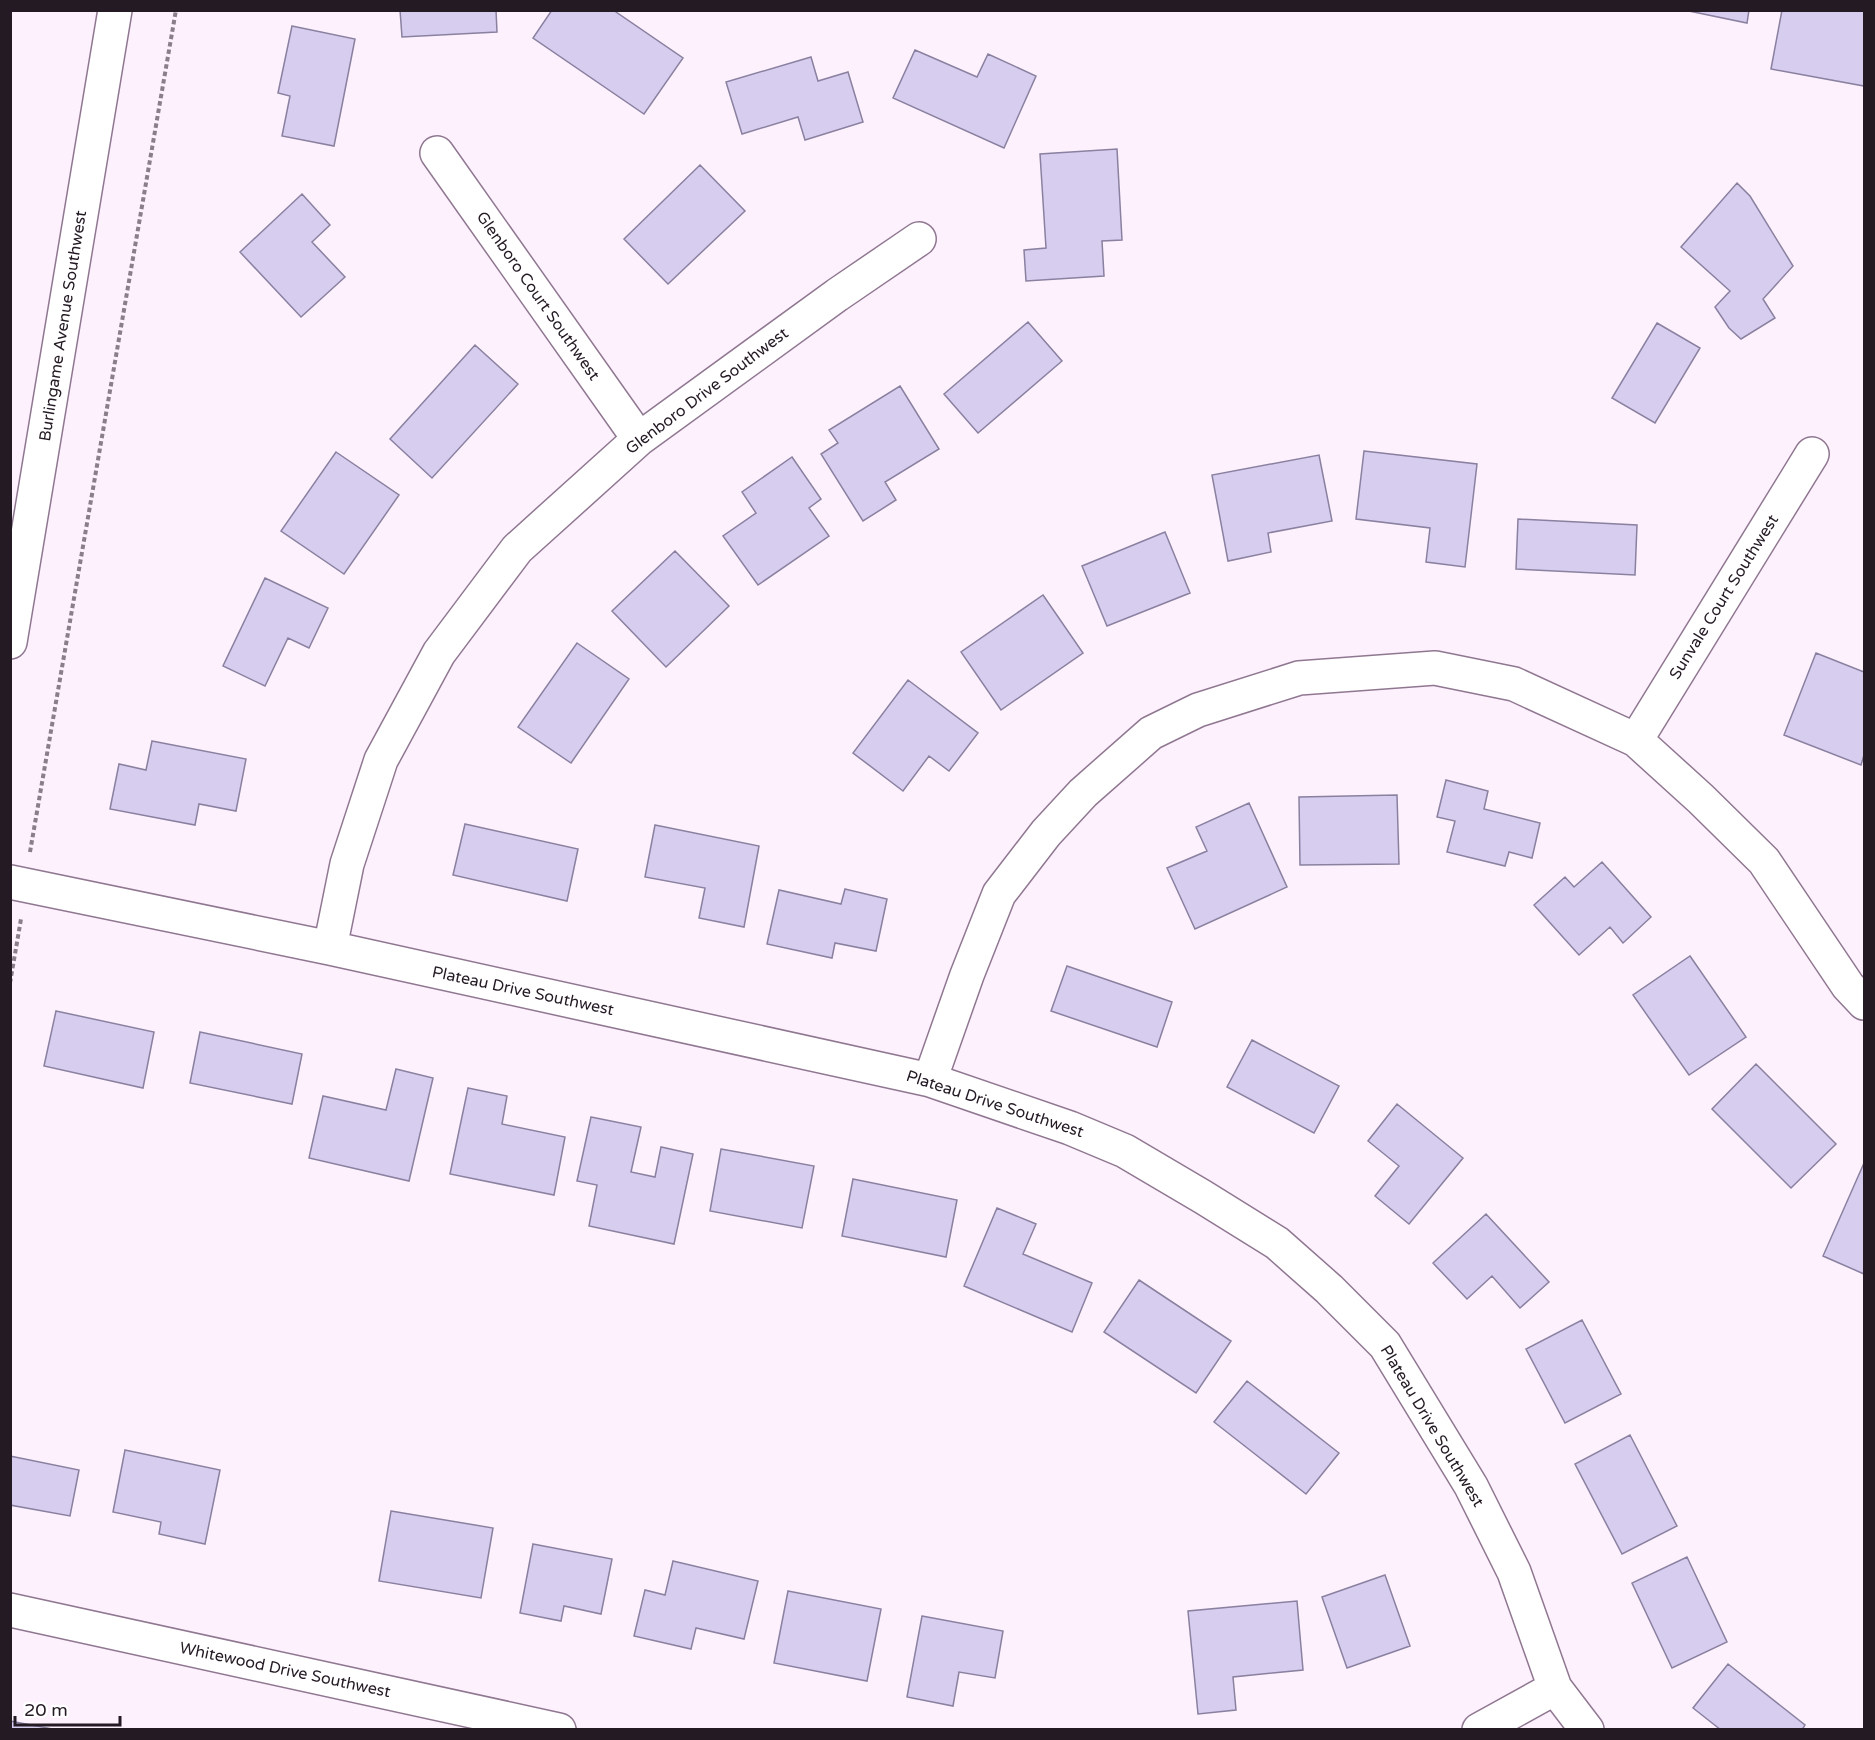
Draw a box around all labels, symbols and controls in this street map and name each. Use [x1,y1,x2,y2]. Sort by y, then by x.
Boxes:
street label: Glenboro Court Southwest [472,208,604,384]
street label: Burlingame Avenue Southwest [35,209,91,443]
street label: Glenboro Drive Southwest [622,323,792,459]
street label: Sunvale Court Southwest [1665,511,1783,683]
street label: Plateau Drive Southwest [430,962,616,1020]
street label: Plateau Drive Southwest [904,1066,1086,1142]
street label: Plateau Drive Southwest [1376,1341,1488,1511]
street label: Whitewood Drive Southwest [178,1638,392,1702]
scale bar [15,1689,120,1727]
text: 20 m [24,1699,68,1721]

